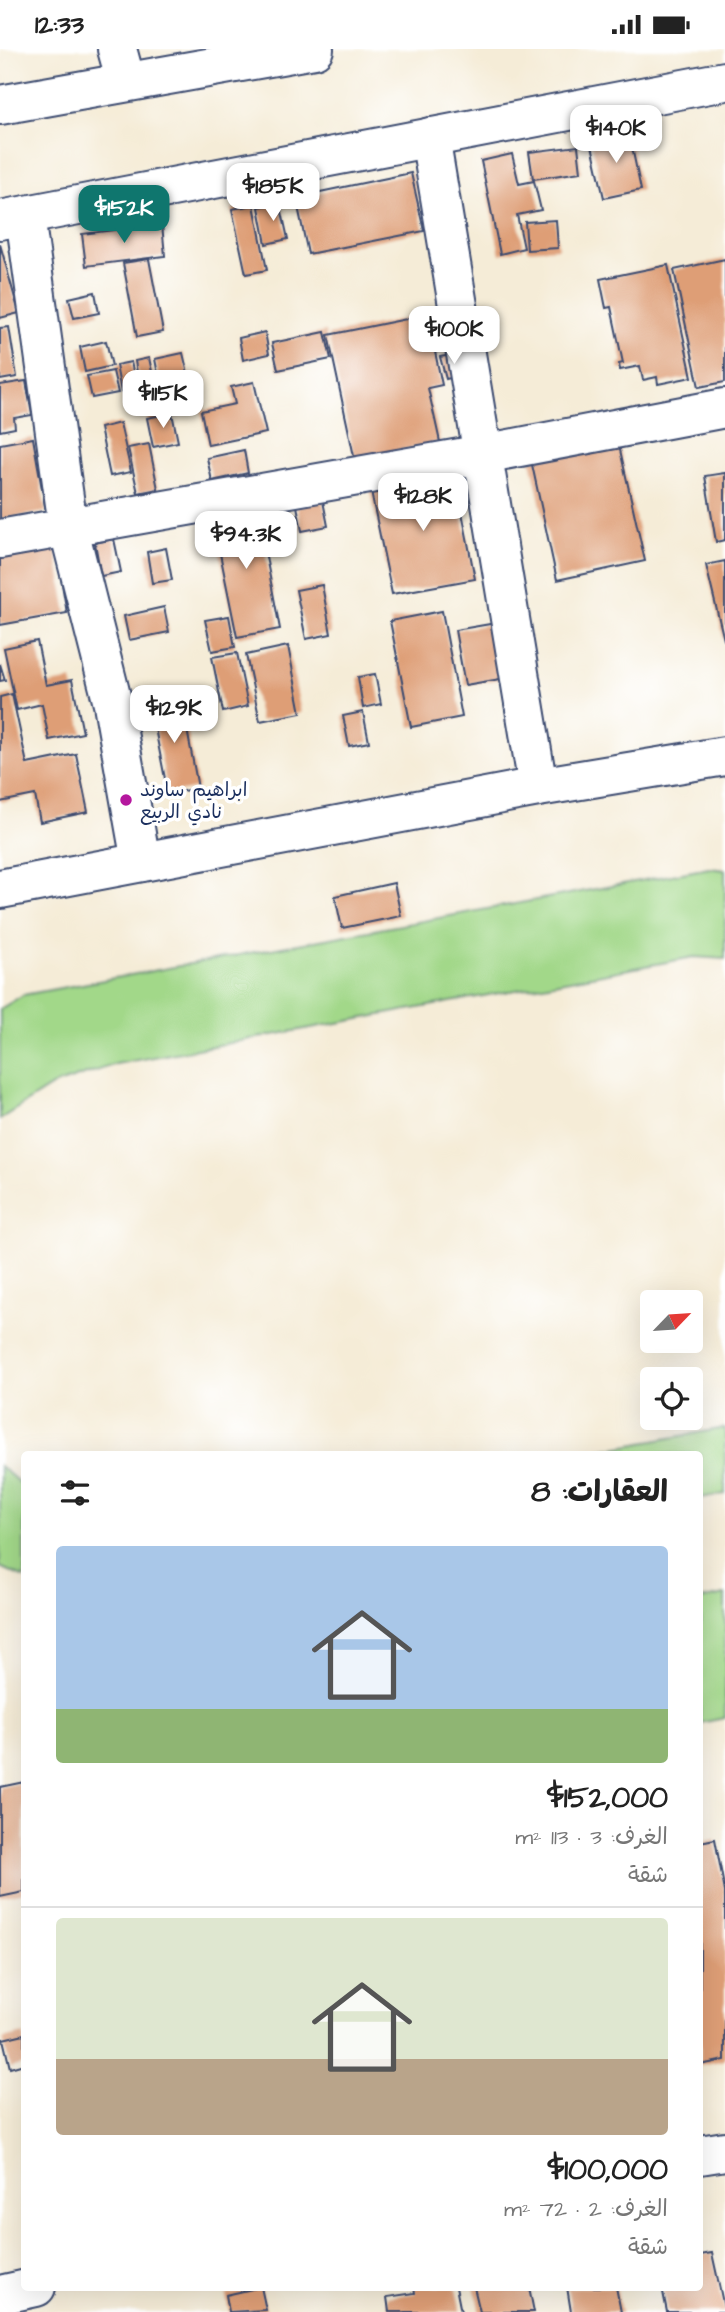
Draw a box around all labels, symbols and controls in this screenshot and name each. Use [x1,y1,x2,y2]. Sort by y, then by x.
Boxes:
text: 12:33 [35,7,84,43]
pin: $140K [567,106,665,165]
text: $140K [586,112,646,144]
pin: $185K [224,163,322,223]
text: $185K [243,170,303,202]
pin: $152K [75,185,173,245]
text: $152K [94,192,154,224]
pin: $100K [405,307,503,366]
text: $100K [425,313,483,345]
pin: $115K [114,371,212,430]
text: $115K [139,377,187,409]
pin: $128K [374,473,472,533]
text: $128K [394,480,452,512]
pin: $94.3K [189,511,303,571]
text: $94.3K [211,518,281,550]
pin: $129K [125,685,223,745]
text: $129K [146,692,202,724]
place label: ابراهيم ساوند نادي الربيع [140,777,247,826]
marker: ابراهيم ساوند نادي الربيع [118,792,134,808]
north arrow [640,1290,704,1353]
map controls [640,1290,703,1430]
button: locate [640,1367,703,1430]
text: العقارات: 8 [531,1471,668,1513]
icon: filters [56,1474,94,1512]
icon: home [299,1592,425,1718]
text: $152,000 [547,1777,668,1819]
text: الغرف: 3 · 113 m² [515,1821,668,1853]
text: شقة [628,1859,668,1891]
icon: home [299,1964,425,2090]
text: $100,000 [548,2149,668,2191]
text: الغرف: 2 · 72 m² [504,2193,668,2225]
text: شقة [628,2231,668,2263]

